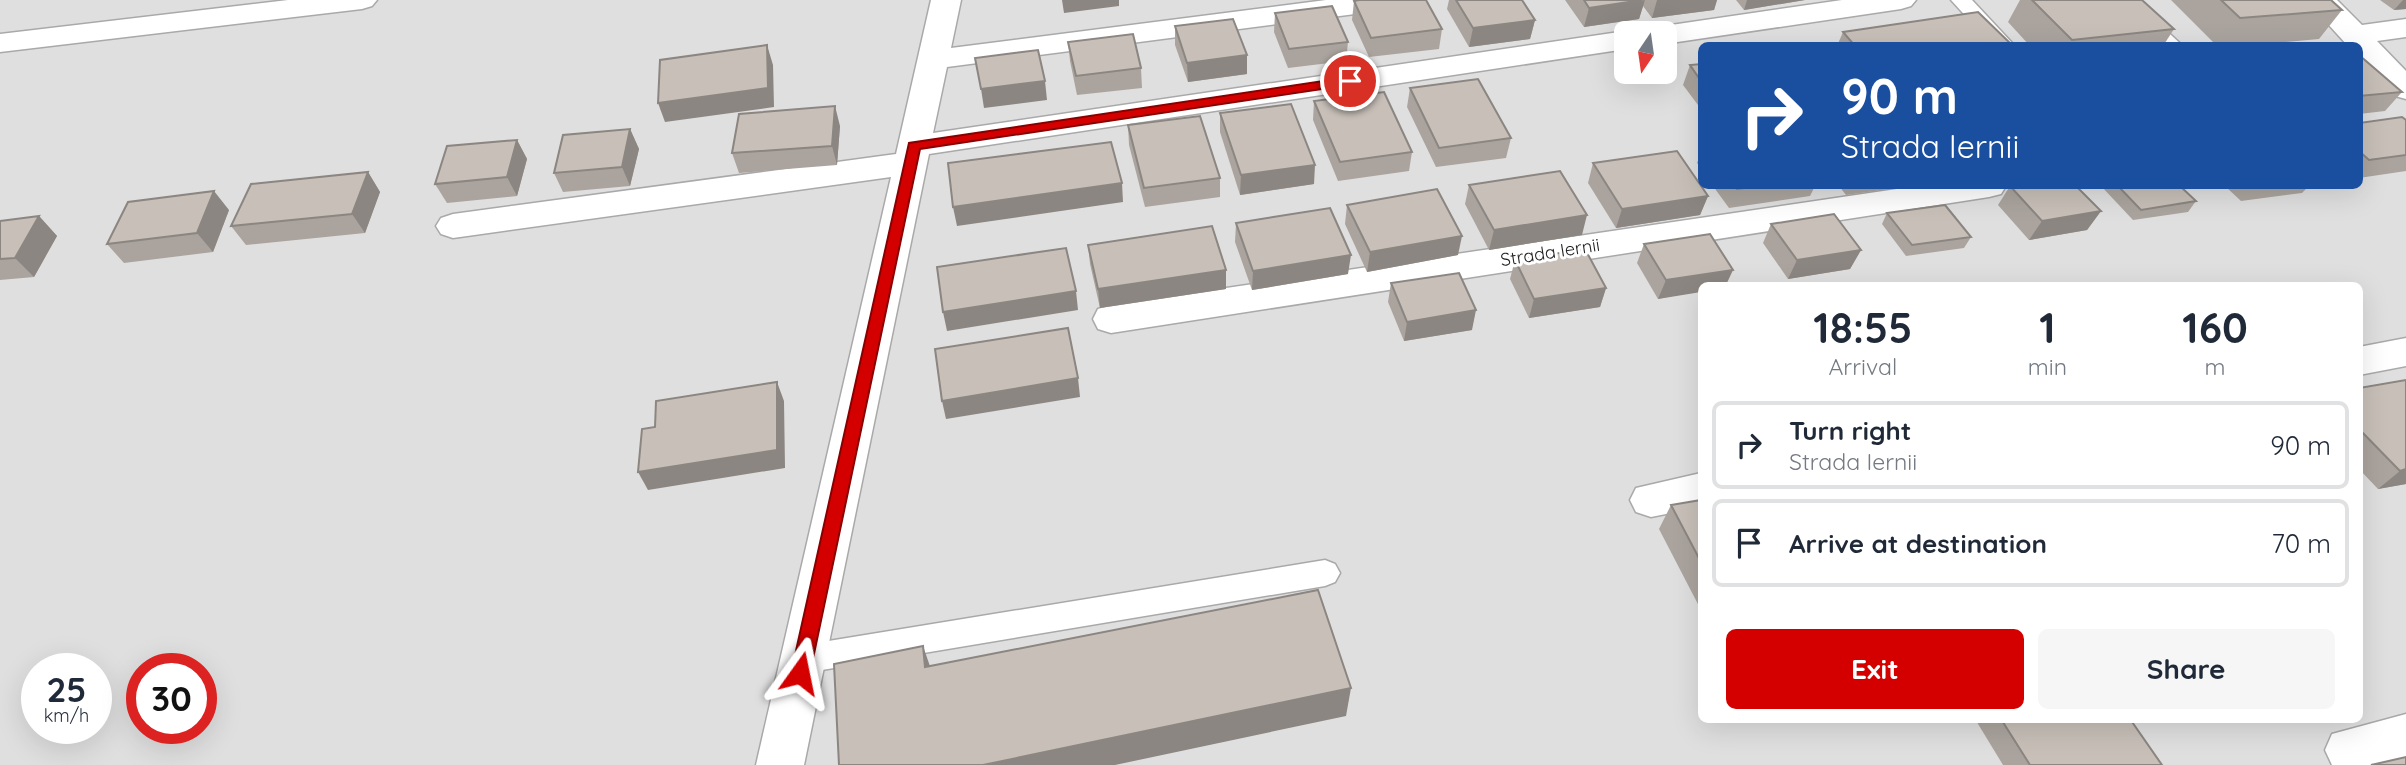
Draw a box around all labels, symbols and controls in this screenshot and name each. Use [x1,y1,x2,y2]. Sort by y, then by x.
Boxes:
north arrow [1614,21,1676,84]
map controls [1614,21,1677,84]
pin [1320,51,1380,111]
icon: arrive [1331,62,1369,100]
text: 90 m [1841,65,1958,126]
icon: right [1726,70,1817,161]
text: Strada Iernii [1841,126,2019,166]
street label: Strada Iernii [1499,233,1601,271]
text: 18:55 [1813,301,1913,354]
text: 1 [2039,301,2056,354]
text: 160 [2182,301,2248,354]
text: Arrival [1828,352,1897,381]
text: min [2028,352,2067,381]
text: m [2205,352,2225,381]
text: Turn right [1789,414,1911,447]
icon: right [1730,426,1768,464]
text: 90 m [2270,429,2331,462]
text: Strada Iernii [1789,447,1917,476]
icon: arrive [1730,524,1768,562]
text: Arrive at destination [1789,527,2047,560]
text: 70 m [2271,527,2331,560]
button: Exit [1726,629,2024,709]
button: Share [2038,629,2335,709]
position arrow [763,636,837,710]
speed limit sign: 30 [126,653,217,744]
text: 25 [46,667,87,711]
text: km/h [44,704,89,727]

